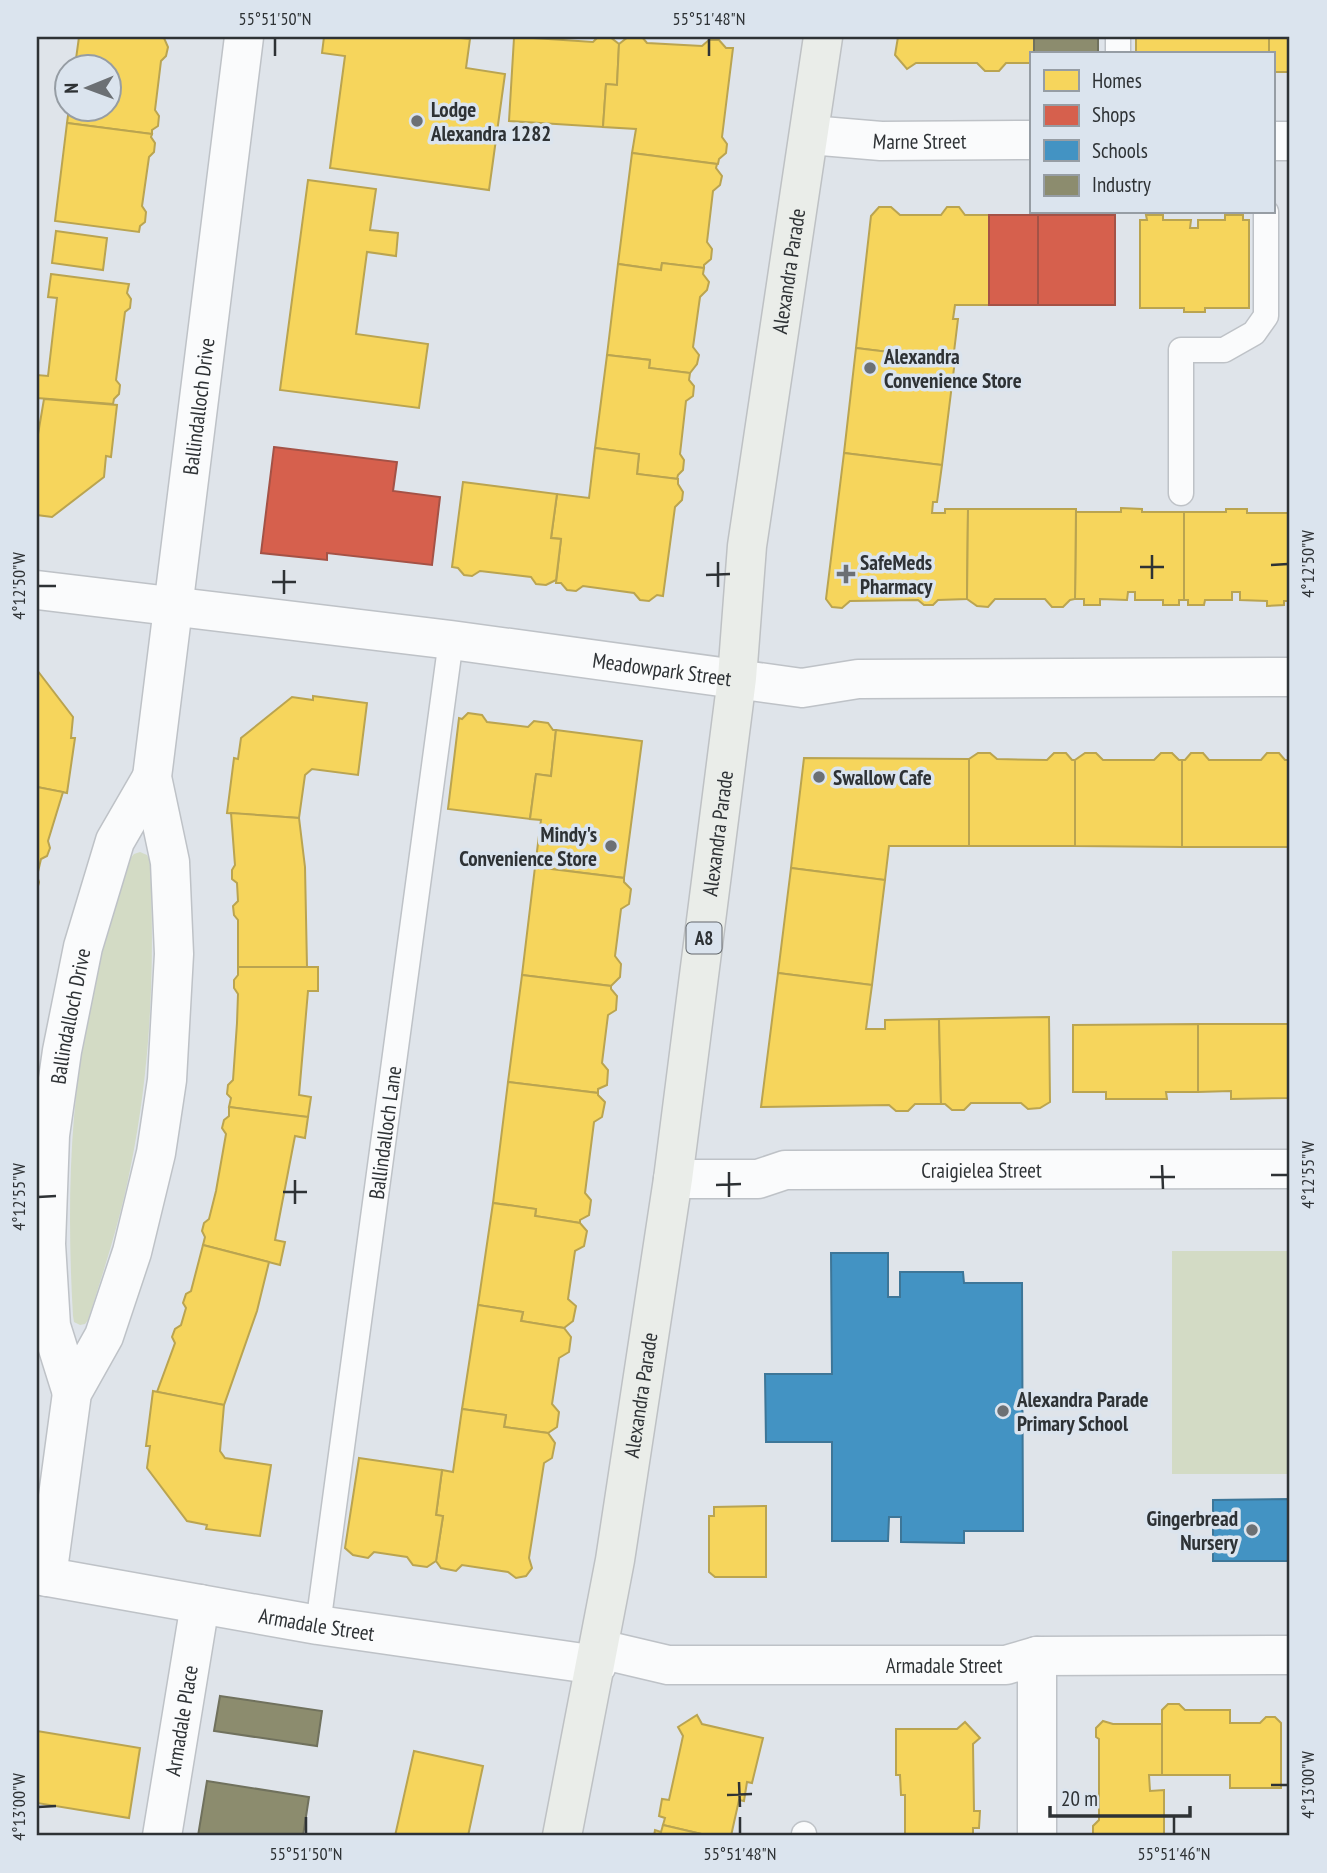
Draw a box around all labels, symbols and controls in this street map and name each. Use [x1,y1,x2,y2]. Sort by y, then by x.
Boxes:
text: 55°51'50"N [239,7,311,30]
text: 55°51'48"N [673,7,745,30]
north arrow [52,52,122,122]
legend [1030,52,1274,214]
text: Homes [1092,67,1142,94]
text: N [59,83,83,94]
place label: Lodge Alexandra 1282 [430,96,551,147]
text: Shops [1092,101,1136,128]
marker: Lodge Alexandra 1282 [409,113,425,129]
street label: Marne Street [872,127,967,155]
text: Schools [1092,137,1148,164]
text: Industry [1092,171,1151,198]
street label: Alexandra Parade [765,206,811,335]
street label: Ballindalloch Drive [176,336,220,476]
place label: Alexandra Convenience Store [883,343,1022,394]
marker: Alexandra Convenience Store [862,360,878,376]
text: 4°12'50"W [1296,530,1319,598]
place label: SafeMeds Pharmacy [860,549,933,600]
text: 4°12'50"W [7,552,30,620]
marker: SafeMeds Pharmacy [838,566,854,582]
street label: Meadowpark Street [591,646,733,692]
place label: Swallow Cafe [833,764,932,791]
street label: Alexandra Parade [696,769,739,898]
marker: Swallow Cafe [811,769,827,785]
place label: Mindy's Convenience Store [459,821,597,872]
marker: Mindy's Convenience Store [603,838,619,854]
road number: A8 [686,922,722,954]
street label: Ballindalloch Drive [44,946,96,1086]
street label: Ballindalloch Lane [362,1064,407,1201]
text: 4°12'55"W [1296,1141,1319,1209]
street label: Craigielea Street [921,1156,1042,1183]
text: 4°12'55"W [7,1163,30,1231]
street label: Alexandra Parade [617,1330,663,1459]
place label: Alexandra Parade Primary School [1016,1386,1148,1437]
marker: Alexandra Parade Primary School [995,1403,1011,1419]
place label: Gingerbread Nursery [1146,1505,1239,1556]
marker: Gingerbread Nursery [1244,1522,1260,1538]
street label: Armadale Street [257,1601,377,1646]
street label: Armadale Street [886,1652,1003,1679]
street label: Armadale Place [159,1663,203,1778]
text: 4°13'00"W [1296,1751,1319,1819]
text: 4°13'00"W [7,1773,30,1841]
scale bar [1050,1775,1190,1819]
text: 20 m [1061,1785,1098,1812]
text: 55°51'50"N [270,1842,342,1865]
text: 55°51'48"N [704,1842,776,1865]
text: 55°51'46"N [1138,1842,1210,1865]

